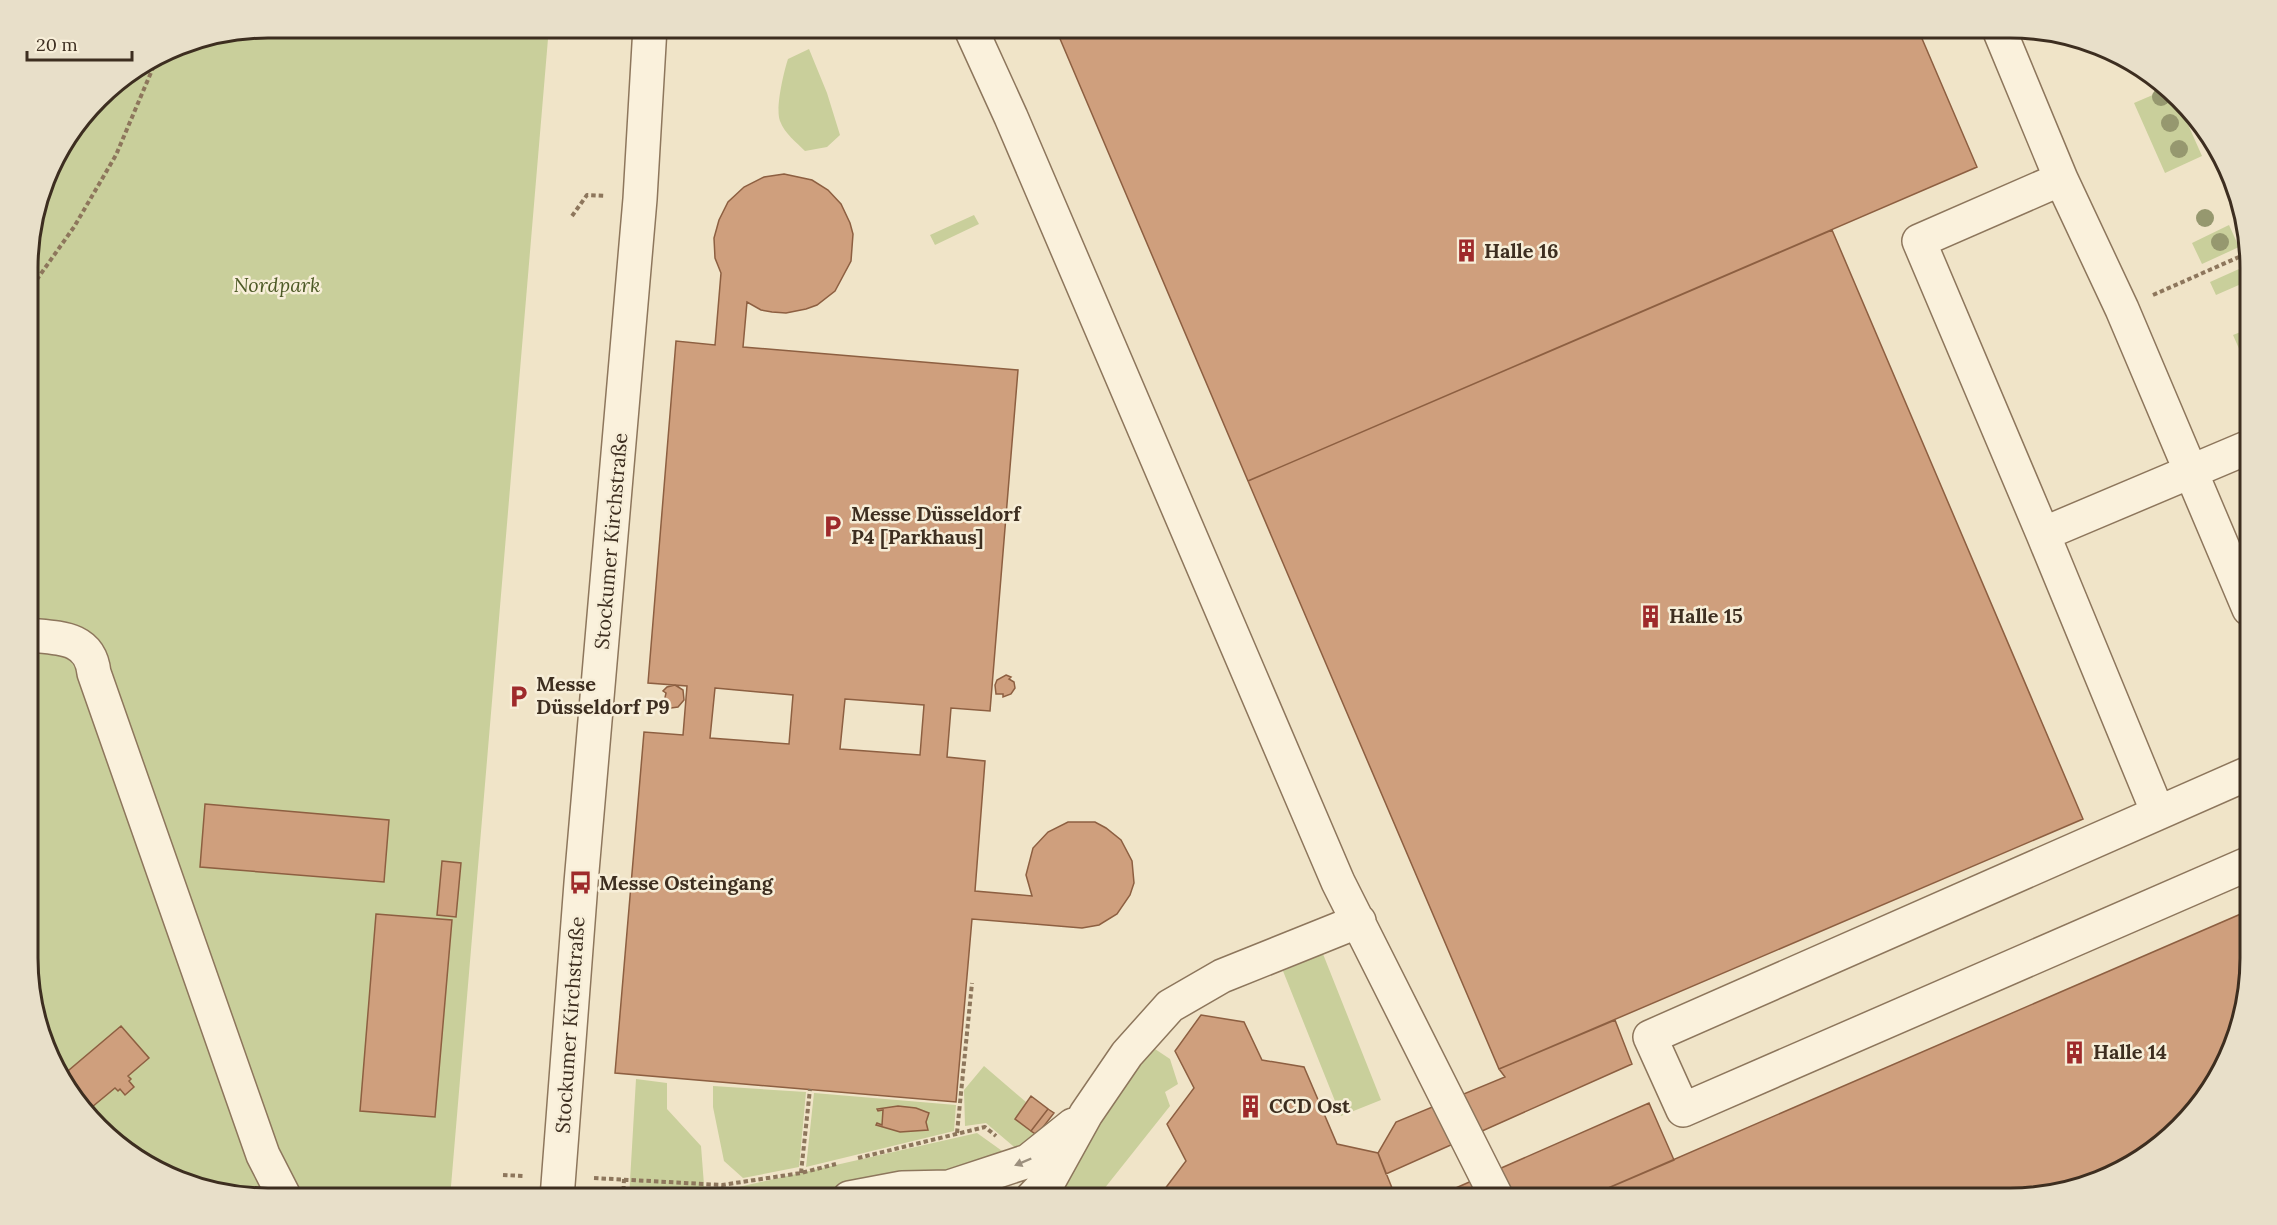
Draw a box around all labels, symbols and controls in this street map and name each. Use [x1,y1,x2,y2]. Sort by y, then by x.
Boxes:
scale bar [27,24,132,62]
text: 20 m [36,33,78,56]
building icon: Halle 16 [1453,238,1479,264]
place label: Halle 16 [1484,238,1559,263]
park label: Nordpark [233,272,321,297]
street label: Stockumer Kirchstraße [589,431,632,650]
place label: Messe Düsseldorf P4 [Parkhaus] [851,501,1022,549]
parking icon: Messe Düsseldorf P4 [Parkhaus] [820,513,846,539]
building icon: Halle 15 [1638,603,1664,629]
place label: Halle 15 [1669,603,1743,628]
place label: Messe Düsseldorf P9 [536,671,670,719]
parking icon: Messe Düsseldorf P9 [505,683,531,709]
bus stop icon: Messe Osteingang [568,870,594,896]
place label: Messe Osteingang [599,870,774,895]
street label: Stockumer Kirchstraße [549,916,590,1134]
building icon: Halle 14 [2062,1039,2088,1065]
place label: Halle 14 [2093,1039,2167,1064]
building icon: CCD Ost [1238,1093,1264,1119]
place label: CCD Ost [1269,1093,1351,1118]
one-way arrow [1013,1157,1031,1167]

